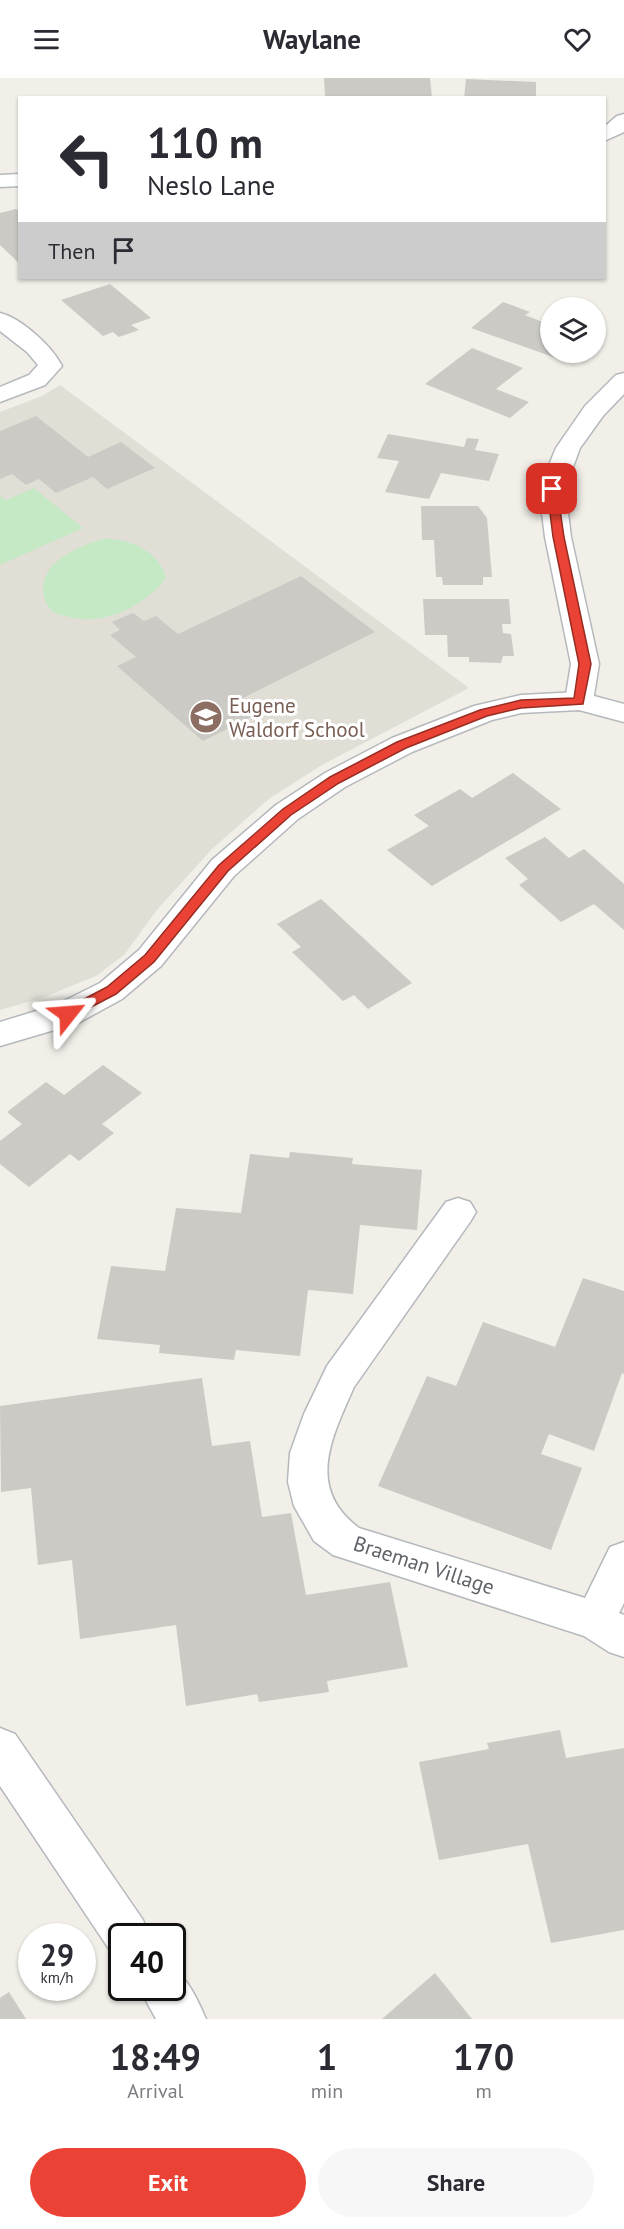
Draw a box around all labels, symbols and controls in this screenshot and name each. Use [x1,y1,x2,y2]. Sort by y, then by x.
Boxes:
text: Waylane [263,22,361,56]
icon: menu [30,23,63,56]
icon: heart [561,23,594,56]
text: 110 m [147,115,263,170]
icon: left [48,120,126,198]
text: Neslo Lane [147,168,275,202]
icon: arrive [107,234,140,267]
text: Then [48,237,95,265]
map controls [540,297,606,363]
button: layers [540,297,606,363]
pin [526,463,577,514]
icon: arrive [535,472,568,505]
place label: Eugene Waldorf School [229,692,365,743]
school or university icon: Eugene Waldorf School [188,699,224,735]
position arrow [36,982,100,1046]
street label: Braeman Village [350,1530,498,1600]
speed limit sign: 40 [108,1923,186,2001]
text: 29 [40,1935,74,1974]
text: km/h [41,1968,73,1987]
text: 18:49 [110,2033,201,2080]
text: 1 [317,2033,337,2080]
text: 170 [453,2033,514,2080]
text: Arrival [127,2078,183,2104]
text: min [311,2078,343,2104]
text: m [476,2078,492,2104]
button: Exit [30,2148,306,2217]
button: Share [318,2148,594,2217]

